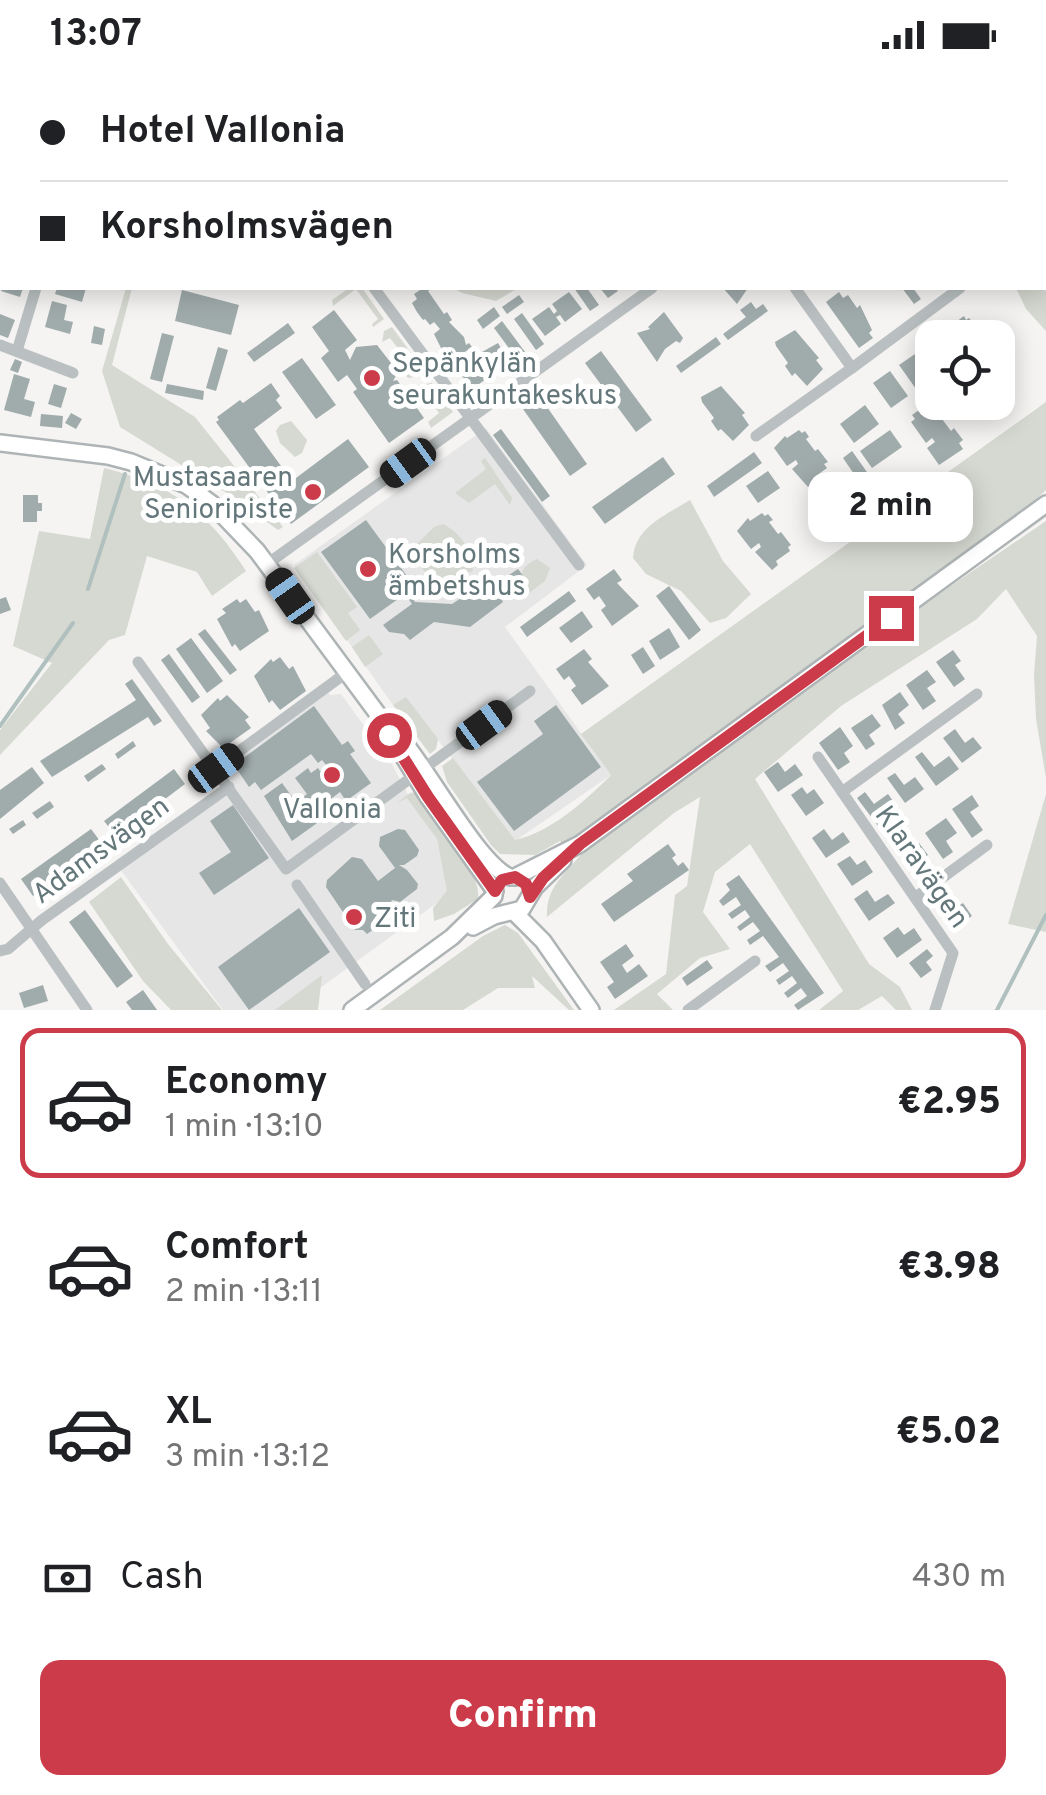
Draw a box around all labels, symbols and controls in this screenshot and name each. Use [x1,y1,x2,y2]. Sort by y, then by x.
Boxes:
text: 13:07 [50,11,142,60]
text: Hotel Vallonia [100,108,345,157]
text: Korsholmsvägen [100,204,394,253]
map controls [915,320,1015,420]
button: locate [915,320,1015,420]
place label: Sepänkylän seurakuntakeskus [392,347,617,415]
marker: Sepänkylän seurakuntakeskus [361,367,383,389]
car [375,433,441,493]
place label: Mustasaaren Senioripiste [133,461,293,529]
callout: 2 min [808,473,974,543]
marker: Mustasaaren Senioripiste [302,481,324,503]
text: 2 min [848,487,933,527]
place label: Korsholms ämbetshus [388,538,526,606]
marker: Korsholms ämbetshus [357,558,379,580]
car [261,563,319,629]
route end [869,596,914,641]
car [451,695,517,755]
route start [367,713,412,758]
car [183,738,249,798]
marker: Vallonia [321,764,343,786]
street label: Adamsvägen [26,790,178,913]
place label: Vallonia [283,793,381,829]
street label: Klaravägen [865,800,976,936]
place label: Ziti [374,902,416,938]
marker: Ziti [343,906,365,928]
icon: car [45,1058,135,1148]
text: Economy [165,1059,327,1108]
text: €2.95 [897,1079,1001,1128]
text: 1 min · 13:10 [165,1108,324,1148]
icon: car [45,1223,135,1313]
text: Comfort [165,1224,309,1273]
text: €3.98 [898,1244,1001,1293]
text: 2 min · 13:11 [165,1273,323,1313]
icon: car [45,1388,135,1478]
text: XL [165,1389,212,1438]
text: €5.02 [896,1409,1001,1458]
text: 3 min · 13:12 [165,1438,330,1478]
icon: cash [40,1551,95,1606]
text: Cash [120,1554,204,1603]
text: 430 m [912,1558,1006,1598]
button: Confirm [40,1660,1006,1775]

